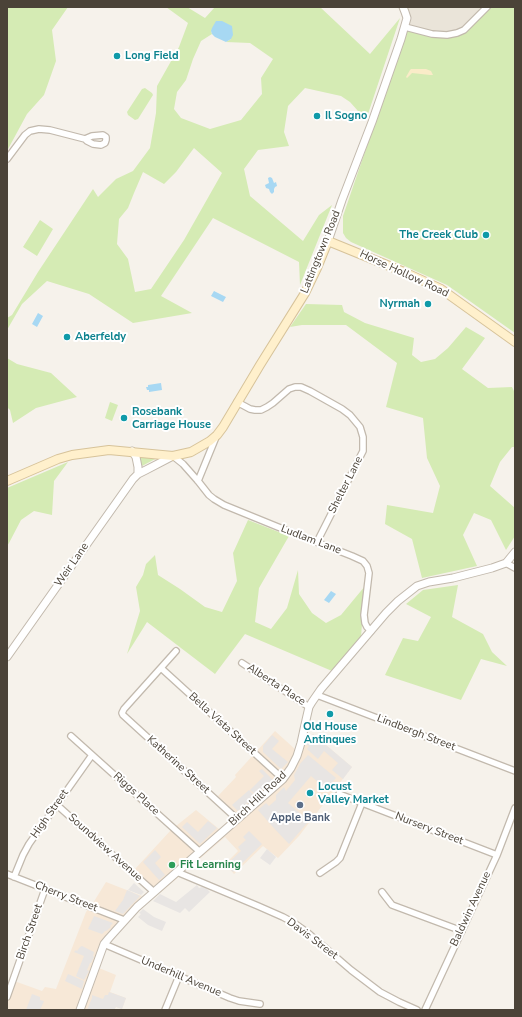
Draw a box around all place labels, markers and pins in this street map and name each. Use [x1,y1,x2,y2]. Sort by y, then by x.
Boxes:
place label: Long Field [125,49,179,63]
marker: Long Field [112,51,122,61]
place label: Il Sogno [325,109,367,123]
marker: Il Sogno [312,111,322,121]
place label: The Creek Club [399,228,478,242]
marker: The Creek Club [481,230,491,240]
place label: Nyrmah [380,297,420,311]
marker: Nyrmah [423,299,433,309]
place label: Aberfeldy [75,330,126,344]
marker: Aberfeldy [62,332,72,342]
place label: Rosebank Carriage House [132,405,211,431]
marker: Rosebank Carriage House [119,413,129,423]
marker: Old House Antinques [325,709,335,719]
place label: Old House Antinques [303,720,357,746]
place label: Locust Valley Market [318,780,389,806]
marker: Locust Valley Market [305,788,315,798]
marker: Apple Bank [295,800,305,810]
place label: Apple Bank [270,811,330,825]
place label: Fit Learning [180,858,241,872]
marker: Fit Learning [167,860,177,870]

